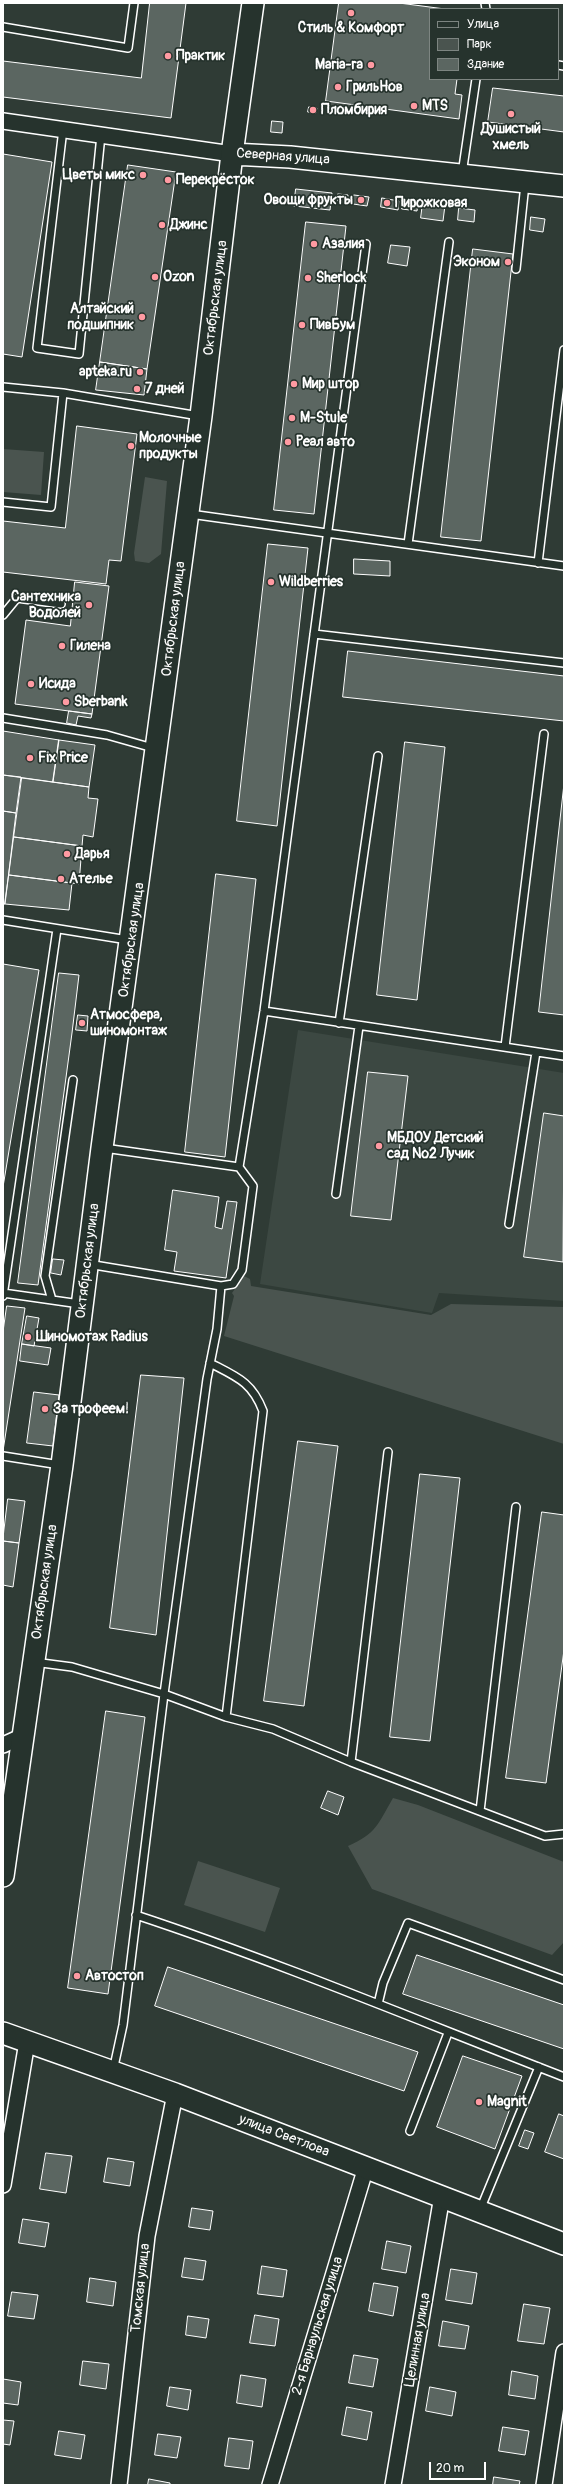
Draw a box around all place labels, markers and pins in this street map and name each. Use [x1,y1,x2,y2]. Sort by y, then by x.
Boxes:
marker: Стиль & Комфорт [346,8,356,18]
place label: Стиль & Комфорт [298,20,404,36]
place label: Практик [176,48,225,64]
marker: Практик [163,51,173,61]
place label: Maria-ra [315,57,363,73]
marker: Maria-ra [366,60,376,70]
place label: ГрильНов [346,79,403,95]
marker: ГрильНов [333,82,343,92]
place label: MTS [422,98,448,114]
marker: MTS [409,101,419,111]
place label: Пломбирия [321,102,387,118]
marker: Пломбирия [308,105,318,115]
marker: Душистый хмель [506,109,516,119]
place label: Душистый хмель [481,121,541,154]
place label: Цветы микс [62,167,135,183]
marker: Цветы микс [138,170,148,180]
place label: Перекрёсток [176,172,255,188]
marker: Перекрёсток [163,175,173,185]
place label: Овощи фрукты [263,192,353,208]
marker: Овощи фрукты [356,195,366,205]
place label: Пирожковая [395,195,467,211]
marker: Пирожковая [382,198,392,208]
place label: Джинс [170,217,208,233]
marker: Джинс [157,220,167,230]
place label: Азалия [322,236,365,252]
marker: Азалия [309,239,319,249]
place label: Эконом [453,254,500,270]
marker: Эконом [503,257,513,267]
place label: Ozon [163,269,194,285]
place label: Sherlock [316,270,366,286]
marker: Ozon [150,272,160,282]
marker: Sherlock [303,273,313,283]
place label: Алтайский подшипник [67,301,134,334]
marker: Алтайский подшипник [137,312,147,322]
place label: ПивБум [310,317,355,333]
marker: ПивБум [297,320,307,330]
place label: apteka.ru [79,364,132,380]
marker: apteka.ru [135,367,145,377]
place label: Мир штор [302,376,359,392]
marker: Мир штор [289,379,299,389]
place label: 7 дней [145,381,184,397]
marker: 7 дней [132,384,142,394]
place label: M-Stule [300,410,347,426]
marker: M-Stule [287,413,297,423]
place label: Молочные продукты [139,430,201,462]
place label: Реал авто [296,434,355,450]
marker: Реал авто [283,437,293,447]
marker: Молочные продукты [126,441,136,451]
place label: Wildberries [279,574,343,590]
marker: Wildberries [266,577,276,587]
place label: Сантехника Водолей [11,589,81,622]
marker: Сантехника Водолей [84,600,94,610]
place label: Гилена [70,638,111,654]
marker: Гилена [57,641,67,651]
place label: Исида [39,676,76,692]
marker: Исида [26,679,36,689]
place label: Sberbank [74,694,128,710]
marker: Sberbank [61,697,71,707]
place label: Fix Price [38,750,88,766]
marker: Fix Price [25,753,35,763]
place label: Дарья [75,846,110,862]
marker: Дарья [62,849,72,859]
place label: Ателье [69,871,113,887]
marker: Ателье [56,874,66,884]
place label: Атмосфера, шиномонтаж [90,1007,167,1040]
marker: Атмосфера, шиномонтаж [77,1018,87,1028]
place label: МБДОУ Детский сад №2 Лучик [387,1130,484,1162]
marker: МБДОУ Детский сад №2 Лучик [374,1141,384,1151]
place label: Шиномотаж Radius [36,1329,148,1345]
marker: Шиномотаж Radius [23,1332,33,1342]
place label: За трофеем! [53,1401,129,1417]
marker: За трофеем! [40,1404,50,1414]
place label: Автостоп [85,1968,144,1984]
marker: Автостоп [72,1971,82,1981]
place label: Magnit [487,2094,527,2110]
marker: Magnit [474,2097,484,2107]

